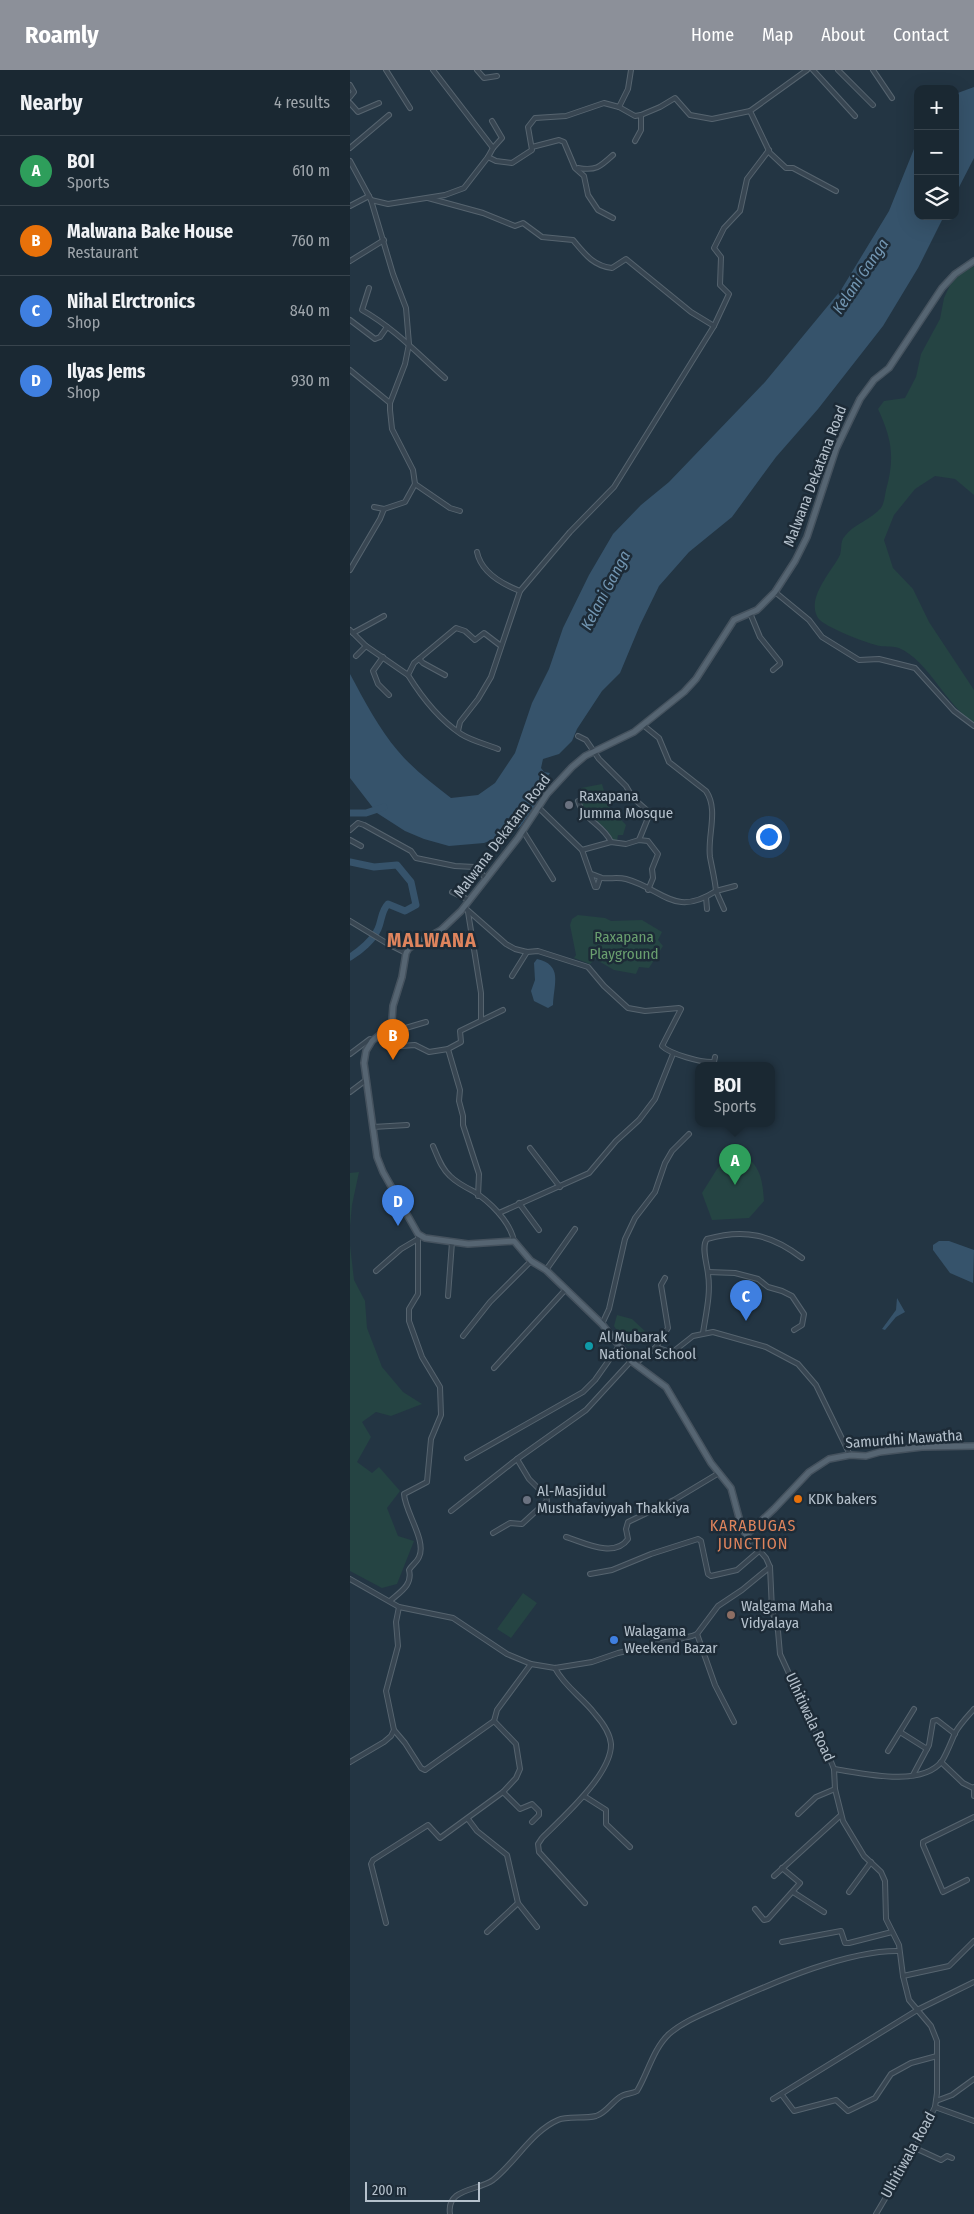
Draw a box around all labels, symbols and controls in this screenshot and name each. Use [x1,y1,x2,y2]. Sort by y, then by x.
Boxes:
text: Roamly [25,21,99,49]
text: Home [691,24,734,46]
text: Map [762,24,793,46]
text: About [821,24,865,46]
text: Contact [893,24,949,46]
map controls [914,85,959,220]
button: + [914,85,959,130]
text: Nearby [20,90,82,116]
text: 4 results [274,93,330,112]
button: − [914,130,959,175]
text: BOI [67,150,95,173]
text: A [32,161,40,180]
text: 610 m [292,161,330,180]
text: Sports [67,173,110,192]
button: layers [914,175,959,220]
text: Malwana Bake House [67,220,233,243]
text: B [32,231,40,250]
text: 760 m [292,231,330,250]
water label: Kelani Ganga [828,235,893,318]
text: Restaurant [67,243,138,262]
text: Nihal Elrctronics [67,290,195,313]
text: C [32,301,40,320]
text: 840 m [290,301,330,320]
text: Shop [67,313,100,332]
text: Ilyas Jems [67,360,145,383]
text: D [31,371,41,390]
text: 930 m [291,371,330,390]
text: Shop [67,383,100,402]
street label: Malwana Dekatana Road [780,403,850,549]
water label: Kelani Ganga [577,547,634,633]
street label: Malwana Dekatana Road [450,771,554,901]
place label: Raxapana Jumma Mosque [579,787,673,822]
marker: Raxapana Jumma Mosque [563,799,575,811]
your location [756,824,782,850]
district label: MALWANA [387,928,477,952]
park label: Raxapana Playground [590,928,658,963]
pin: B [377,1019,409,1060]
popup [695,1062,775,1127]
text: BOI [714,1074,741,1097]
text: Sports [714,1097,756,1116]
pin: A [719,1144,751,1185]
pin: D [382,1185,414,1226]
pin: C [730,1280,762,1321]
place label: Al Mubarak National School [599,1328,696,1363]
marker: Al Mubarak National School [583,1340,595,1352]
street label: Samurdhi Mawatha [845,1426,963,1452]
place label: Al-Masjidul Musthafaviyyah Thakkiya [537,1482,690,1517]
place label: KDK bakers [808,1490,877,1508]
marker: KDK bakers [792,1493,804,1505]
marker: Al-Masjidul Musthafaviyyah Thakkiya [521,1494,533,1506]
district label: KARABUGAS JUNCTION [710,1516,796,1553]
place label: Walgama Maha Vidyalaya [741,1597,833,1632]
marker: Walgama Maha Vidyalaya [725,1609,737,1621]
place label: Walagama Weekend Bazar [624,1622,718,1657]
marker: Walagama Weekend Bazar [608,1634,620,1646]
street label: Ulhitiwala Road [782,1670,838,1764]
street label: Ulhitiwala Road [877,2109,939,2201]
scale bar [365,2179,480,2202]
text: 200 m [372,2182,407,2199]

